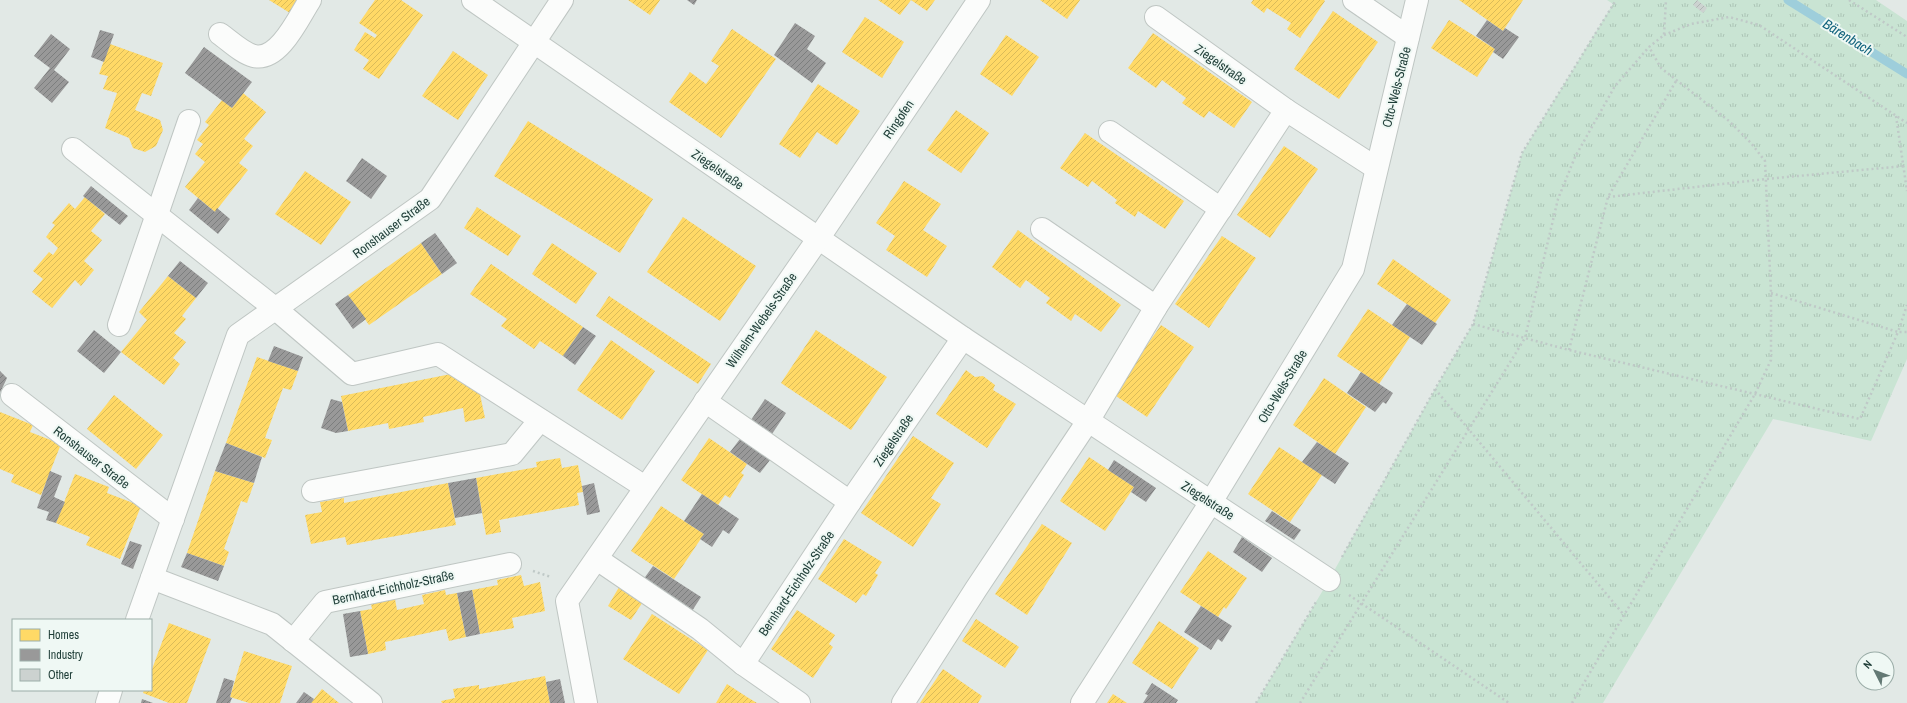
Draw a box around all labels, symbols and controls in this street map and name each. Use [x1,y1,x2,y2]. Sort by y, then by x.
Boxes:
water label: Bärenbach [1820,15,1876,59]
street label: Ziegelstraße [1191,40,1250,89]
street label: Otto-Wels-Straße [1378,45,1415,129]
street label: Ringofen [879,97,918,142]
street label: Ziegelstraße [688,145,747,194]
street label: Ronshauser Straße [349,193,433,262]
street label: Wilhelm-Webels-Straße [722,269,801,371]
street label: Otto-Wels-Straße [1254,346,1311,426]
street label: Ziegelstraße [870,411,917,470]
street label: Ronshauser Straße [50,422,133,493]
street label: Ziegelstraße [1178,477,1238,524]
street label: Bernhard-Eichholz-Straße [755,527,838,639]
street label: Bernhard-Eichholz-Straße [331,566,455,609]
legend [12,619,152,691]
text: Homes [48,627,79,643]
text: Industry [48,647,83,663]
north arrow [1855,651,1895,691]
text: N [1860,657,1875,671]
text: Other [48,667,73,683]

